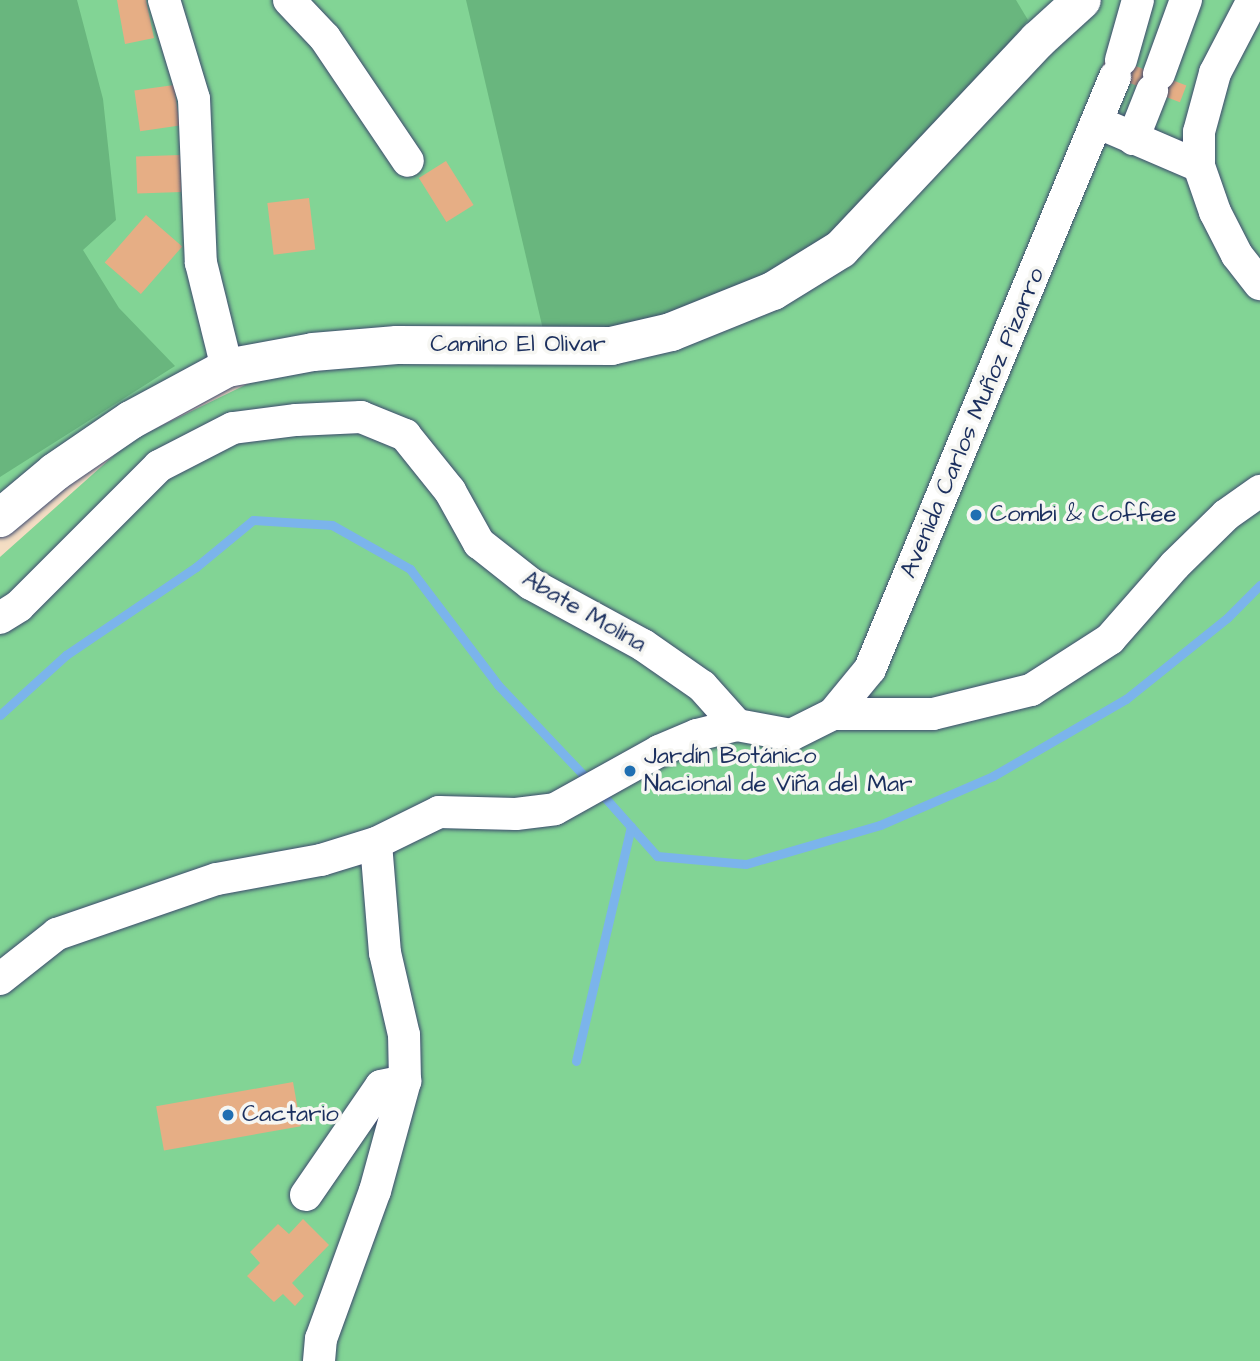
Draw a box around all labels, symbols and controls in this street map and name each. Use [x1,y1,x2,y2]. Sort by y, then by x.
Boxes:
street label: Avenida Carlos Muñoz Pizarro [894,264,1052,582]
street label: Camino El Olivar [430,331,606,359]
place label: Combi & Coffee [990,501,1177,529]
marker: Combi & Coffee [968,507,984,523]
street label: Abate Molina [517,565,651,659]
place label: Jardín Botánico Nacional de Viña del Mar [644,743,913,799]
marker: Jardín Botánico Nacional de Viña del Mar [622,763,638,779]
place label: Cactario [242,1101,339,1129]
marker: Cactario [220,1107,236,1123]

